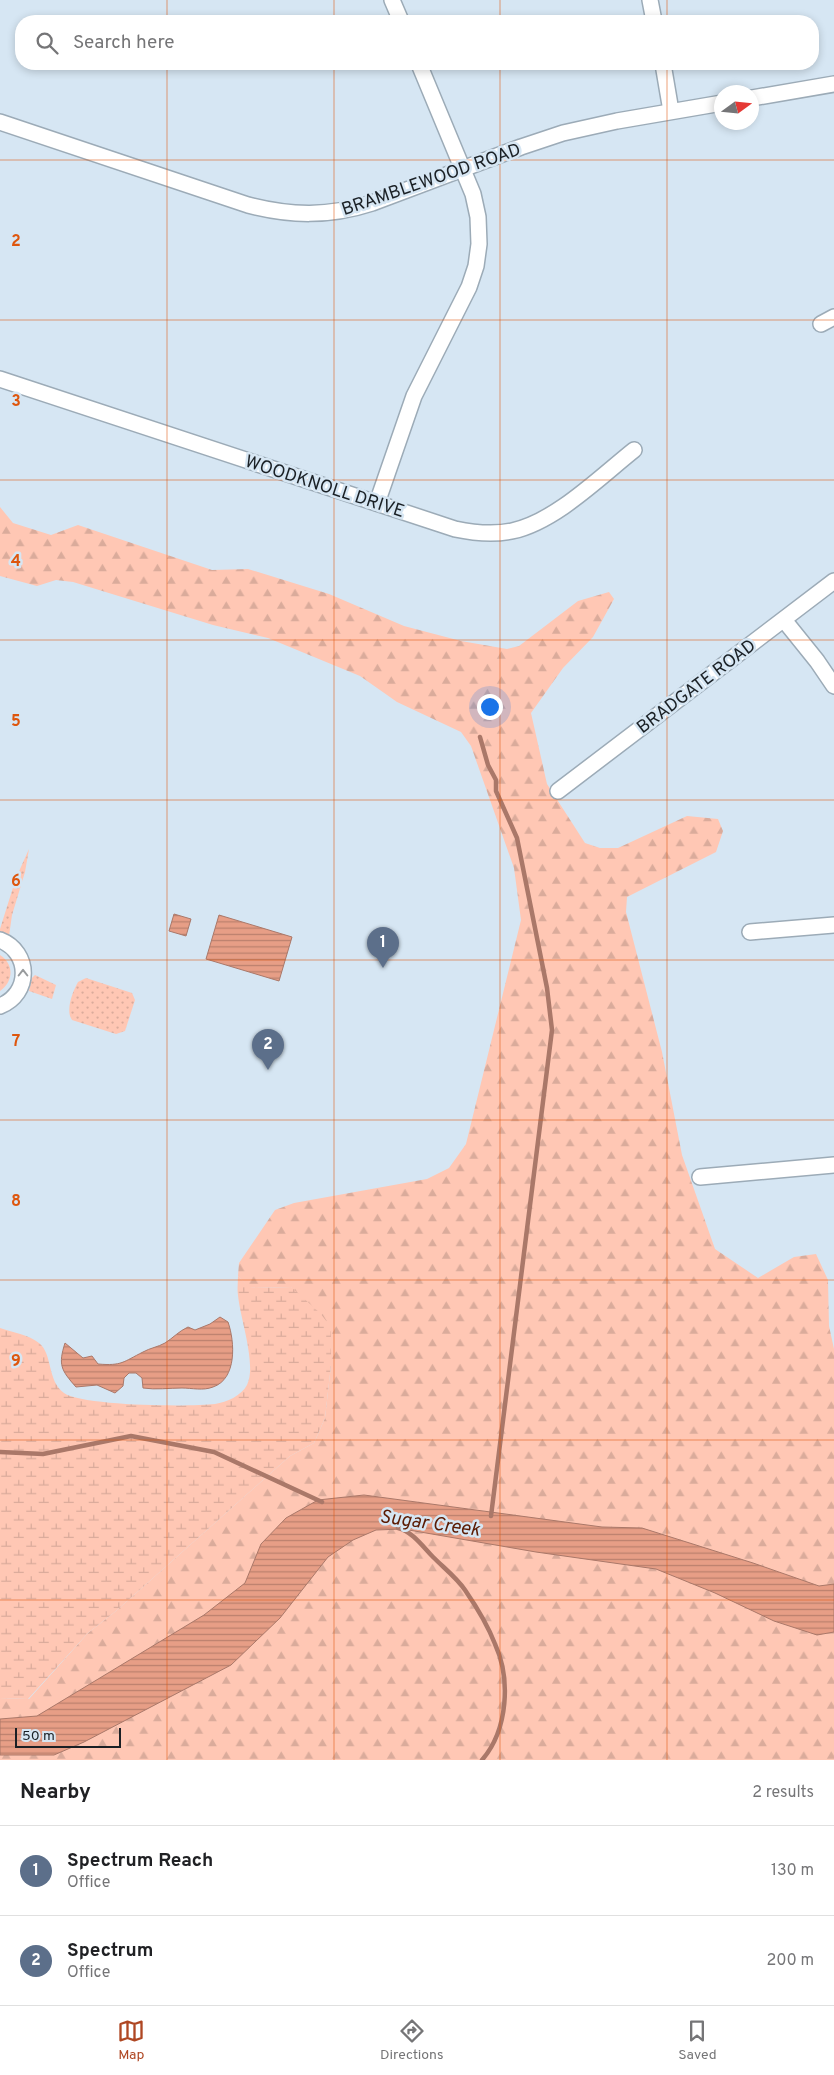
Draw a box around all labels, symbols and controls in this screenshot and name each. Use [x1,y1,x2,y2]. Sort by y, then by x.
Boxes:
search box [15,15,819,70]
icon: search [33,29,61,57]
text: Search here [73,31,175,55]
north arrow [714,85,759,130]
street label: BRAMBLEWOOD ROAD [339,139,524,222]
text: 2 [11,232,21,252]
text: 3 [11,392,21,412]
street label: WOODKNOLL DRIVE [242,451,407,524]
text: 4 [11,552,21,572]
street label: BRADGATE ROAD [633,635,761,740]
your location [477,694,503,720]
text: 5 [11,712,21,732]
text: 6 [11,872,21,892]
pin: 1 [367,927,399,968]
one-way arrow [18,969,28,976]
pin: 2 [252,1029,284,1070]
text: 7 [12,1032,20,1052]
text: 8 [11,1192,21,1212]
text: 9 [11,1352,21,1372]
water label: Sugar Creek [378,1505,482,1543]
scale bar [15,1725,121,1748]
text: 50 m [22,1728,55,1745]
text: Nearby [20,1779,91,1806]
text: 2 results [752,1783,814,1803]
text: Spectrum Reach [67,1849,213,1873]
text: 1 [33,1861,39,1881]
text: 130 m [771,1861,814,1881]
text: Office [67,1873,110,1893]
text: Spectrum [67,1939,153,1963]
text: 2 [31,1951,41,1971]
text: 200 m [766,1951,814,1971]
text: Office [67,1963,110,1983]
tab: Map [117,2017,145,2064]
tab: Directions [380,2017,444,2064]
tab: Saved [678,2017,717,2064]

